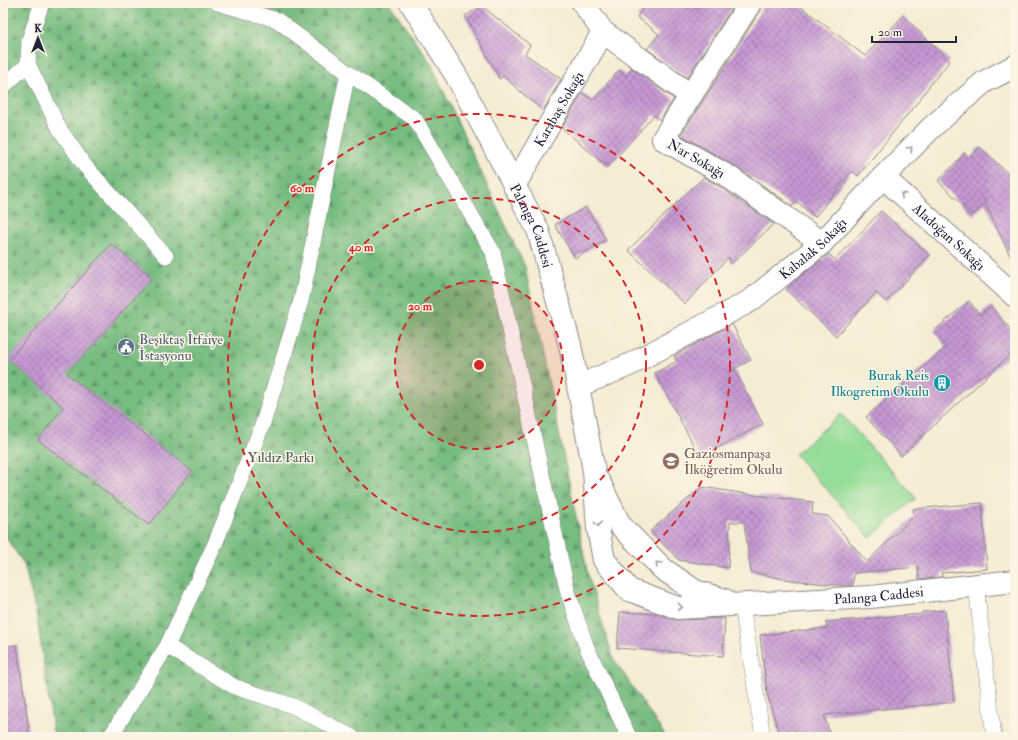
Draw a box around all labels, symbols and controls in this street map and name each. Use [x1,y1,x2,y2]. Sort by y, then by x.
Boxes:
north arrow [18,18,58,58]
scale bar [872,18,956,44]
text: K [34,22,43,35]
text: 20 m [878,25,903,40]
street label: Karabaş Sokağı [530,68,587,150]
street label: Nar Sokağı [665,135,728,182]
one-way arrow [905,146,913,154]
text: 60 m [290,181,315,196]
street label: Palanga Caddesi [507,181,557,270]
one-way arrow [900,192,908,199]
street label: Aladoğan Sokağı [908,199,989,274]
street label: Kabalak Sokağı [776,214,850,283]
text: 40 m [348,240,374,255]
text: 20 m [408,299,433,314]
place label: Beşiktaş İtfaiye İstasyonu [139,331,223,365]
public building icon: Beşiktaş İtfaiye İstasyonu [116,337,136,357]
centre of rings [472,358,486,372]
place label: Burak Reis Ilkogretim Okulu [831,367,929,400]
building icon: Burak Reis Ilkogretim Okulu [932,373,952,393]
place label: Gaziosmanpaşa İlköğretim Okulu [684,445,782,478]
park label: Yıldız Parkı [248,449,314,466]
school or university icon: Gaziosmanpaşa İlköğretim Okulu [661,451,681,471]
one-way arrow [594,520,603,527]
one-way arrow [655,561,662,569]
street label: Palanga Caddesi [833,583,925,608]
one-way arrow [677,602,683,611]

